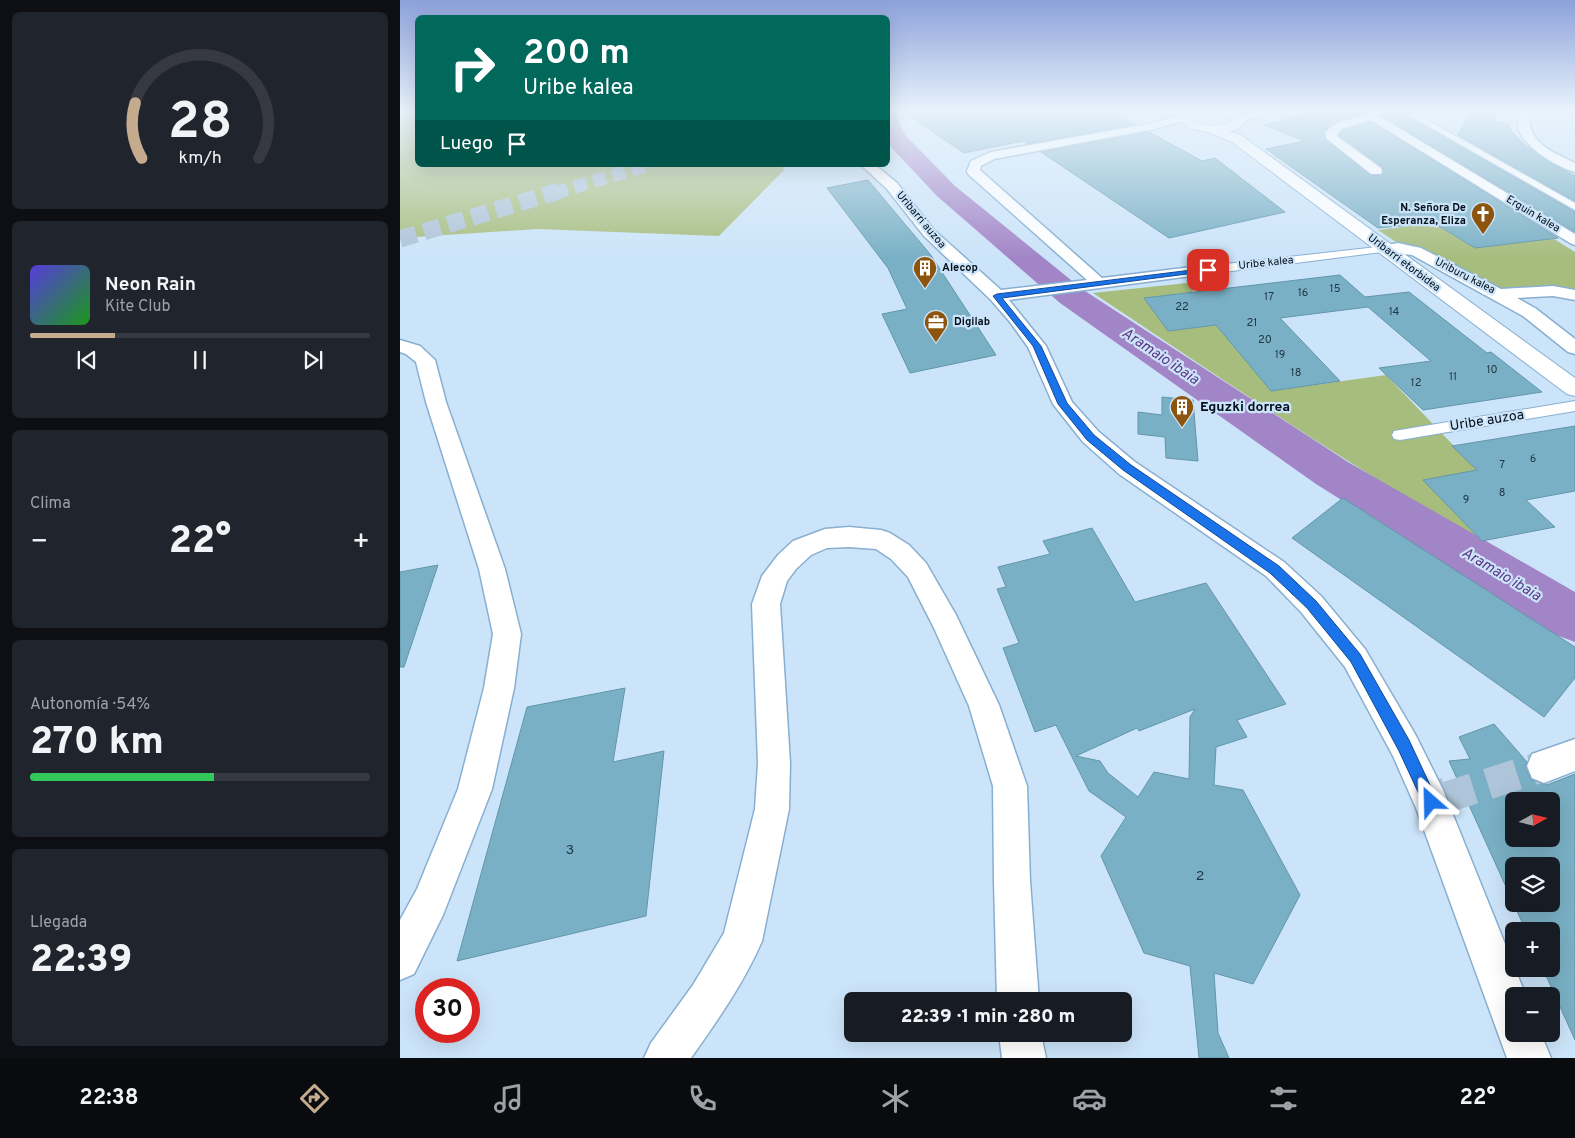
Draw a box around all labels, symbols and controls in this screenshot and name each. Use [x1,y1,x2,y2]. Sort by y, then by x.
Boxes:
text: 200 m [523,32,630,76]
icon: right [440,35,505,100]
text: Uribe kalea [523,75,634,102]
text: 28 [168,91,232,157]
icon: arrive [503,130,531,158]
text: Luego [440,132,493,156]
text: km/h [178,147,222,170]
street label: Uribarri auzoa [893,189,949,252]
street label: Erguin kalea [1504,192,1563,236]
place label: N. Señora De Esperanza, Eliza [1381,201,1466,228]
church icon: N. Señora De Esperanza, Eliza [1470,201,1496,235]
street label: Uribarri etorbidea [1365,231,1443,295]
pin [1187,249,1229,291]
street label: Uribe kalea [1238,253,1294,273]
building icon: Alecop [912,255,938,289]
street label: Uriburu kalea [1432,255,1498,297]
icon: arrive [1194,256,1222,284]
place label: Alecop [942,261,978,275]
text: Neon Rain [105,273,196,297]
house number: 15 [1330,282,1341,296]
house number: 16 [1298,286,1308,300]
house number: 17 [1264,290,1274,304]
text: Kite Club [105,297,170,317]
house number: 22 [1175,300,1189,314]
house number: 14 [1389,305,1400,319]
office icon: Digilab [923,309,949,343]
place label: Digilab [954,315,990,329]
house number: 21 [1247,316,1257,330]
water label: Aramaio ibaia [1118,324,1202,390]
house number: 20 [1258,333,1272,347]
icon: previous [73,346,101,374]
icon: pause [186,346,214,374]
icon: next [299,346,327,374]
house number: 19 [1275,348,1285,362]
house number: 10 [1486,363,1498,377]
house number: 18 [1291,366,1301,380]
house number: 11 [1449,370,1457,384]
house number: 12 [1411,376,1421,390]
building icon: Eguzki dorrea [1169,394,1195,428]
place label: Eguzki dorrea [1200,399,1290,416]
street label: Uribe auzoa [1449,407,1525,435]
house number: 6 [1530,452,1536,466]
house number: 7 [1499,458,1505,472]
house number: 8 [1499,486,1505,500]
house number: 9 [1463,493,1469,507]
text: Clima [30,494,71,514]
text: 22° [169,518,231,567]
text: − [30,525,48,561]
text: + [352,525,370,561]
water label: Aramaio ibaia [1458,544,1544,606]
text: Autonomía · 54% [30,695,150,715]
text: 270 km [30,719,164,768]
position arrow [1404,775,1456,827]
north arrow [1505,792,1560,848]
map controls [1505,792,1560,1042]
house number: 3 [566,842,574,859]
button: layers [1505,857,1560,912]
house number: 2 [1196,868,1204,885]
text: Llegada [30,913,87,933]
button: + [1505,922,1560,977]
text: 22:39 [30,937,132,986]
speed limit sign: 30 [415,978,480,1043]
button: − [1505,987,1560,1042]
text: 22:39 · 1 min · 280 m [901,1005,1075,1029]
icon: directions [297,1081,332,1116]
icon: music [491,1081,526,1116]
icon: phone [685,1081,720,1116]
icon: climate [878,1081,913,1116]
icon: car [1072,1081,1107,1116]
icon: filters [1266,1081,1301,1116]
text: 22:38 [79,1085,139,1112]
text: 22° [1460,1085,1496,1112]

